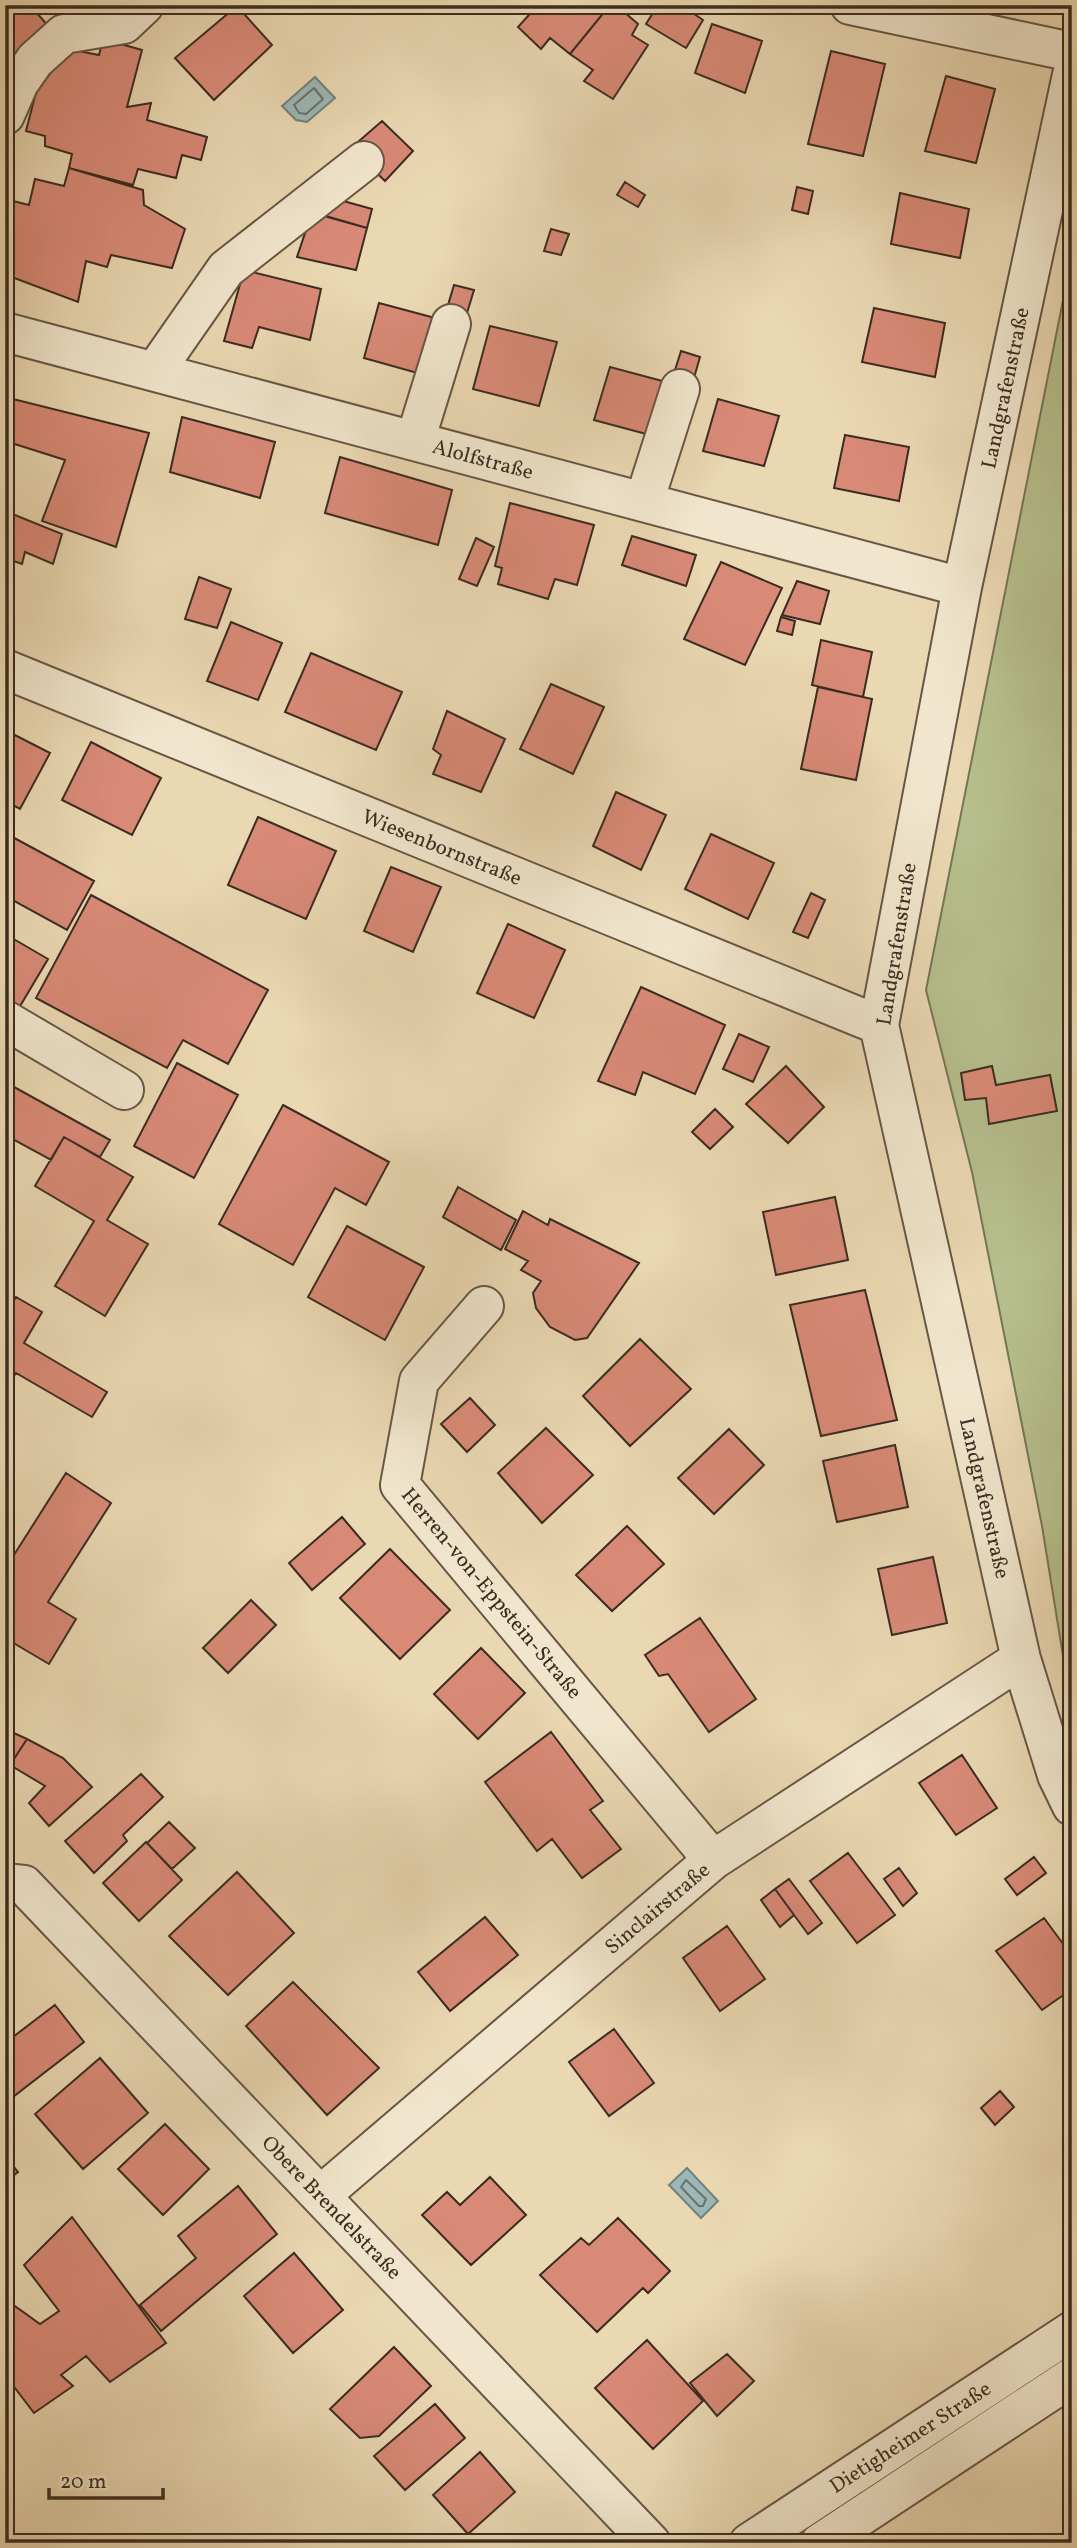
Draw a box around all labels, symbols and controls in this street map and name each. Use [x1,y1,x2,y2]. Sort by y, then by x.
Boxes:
street label: Landgrafenstraße [975,305,1038,472]
street label: Alolfstraße [429,433,536,488]
street label: Wiesenbornstraße [357,803,526,894]
street label: Landgrafenstraße [870,861,925,1028]
street label: Landgrafenstraße [951,1415,1016,1582]
street label: Herren-von-Eppstein-Straße [394,1482,588,1706]
street label: Sinclairstraße [599,1856,717,1962]
street label: Obere Brendelstraße [254,2130,407,2287]
street label: Dietigheimer Straße [824,2375,997,2501]
scale bar [49,2457,163,2501]
text: 20 m [60,2468,106,2497]

